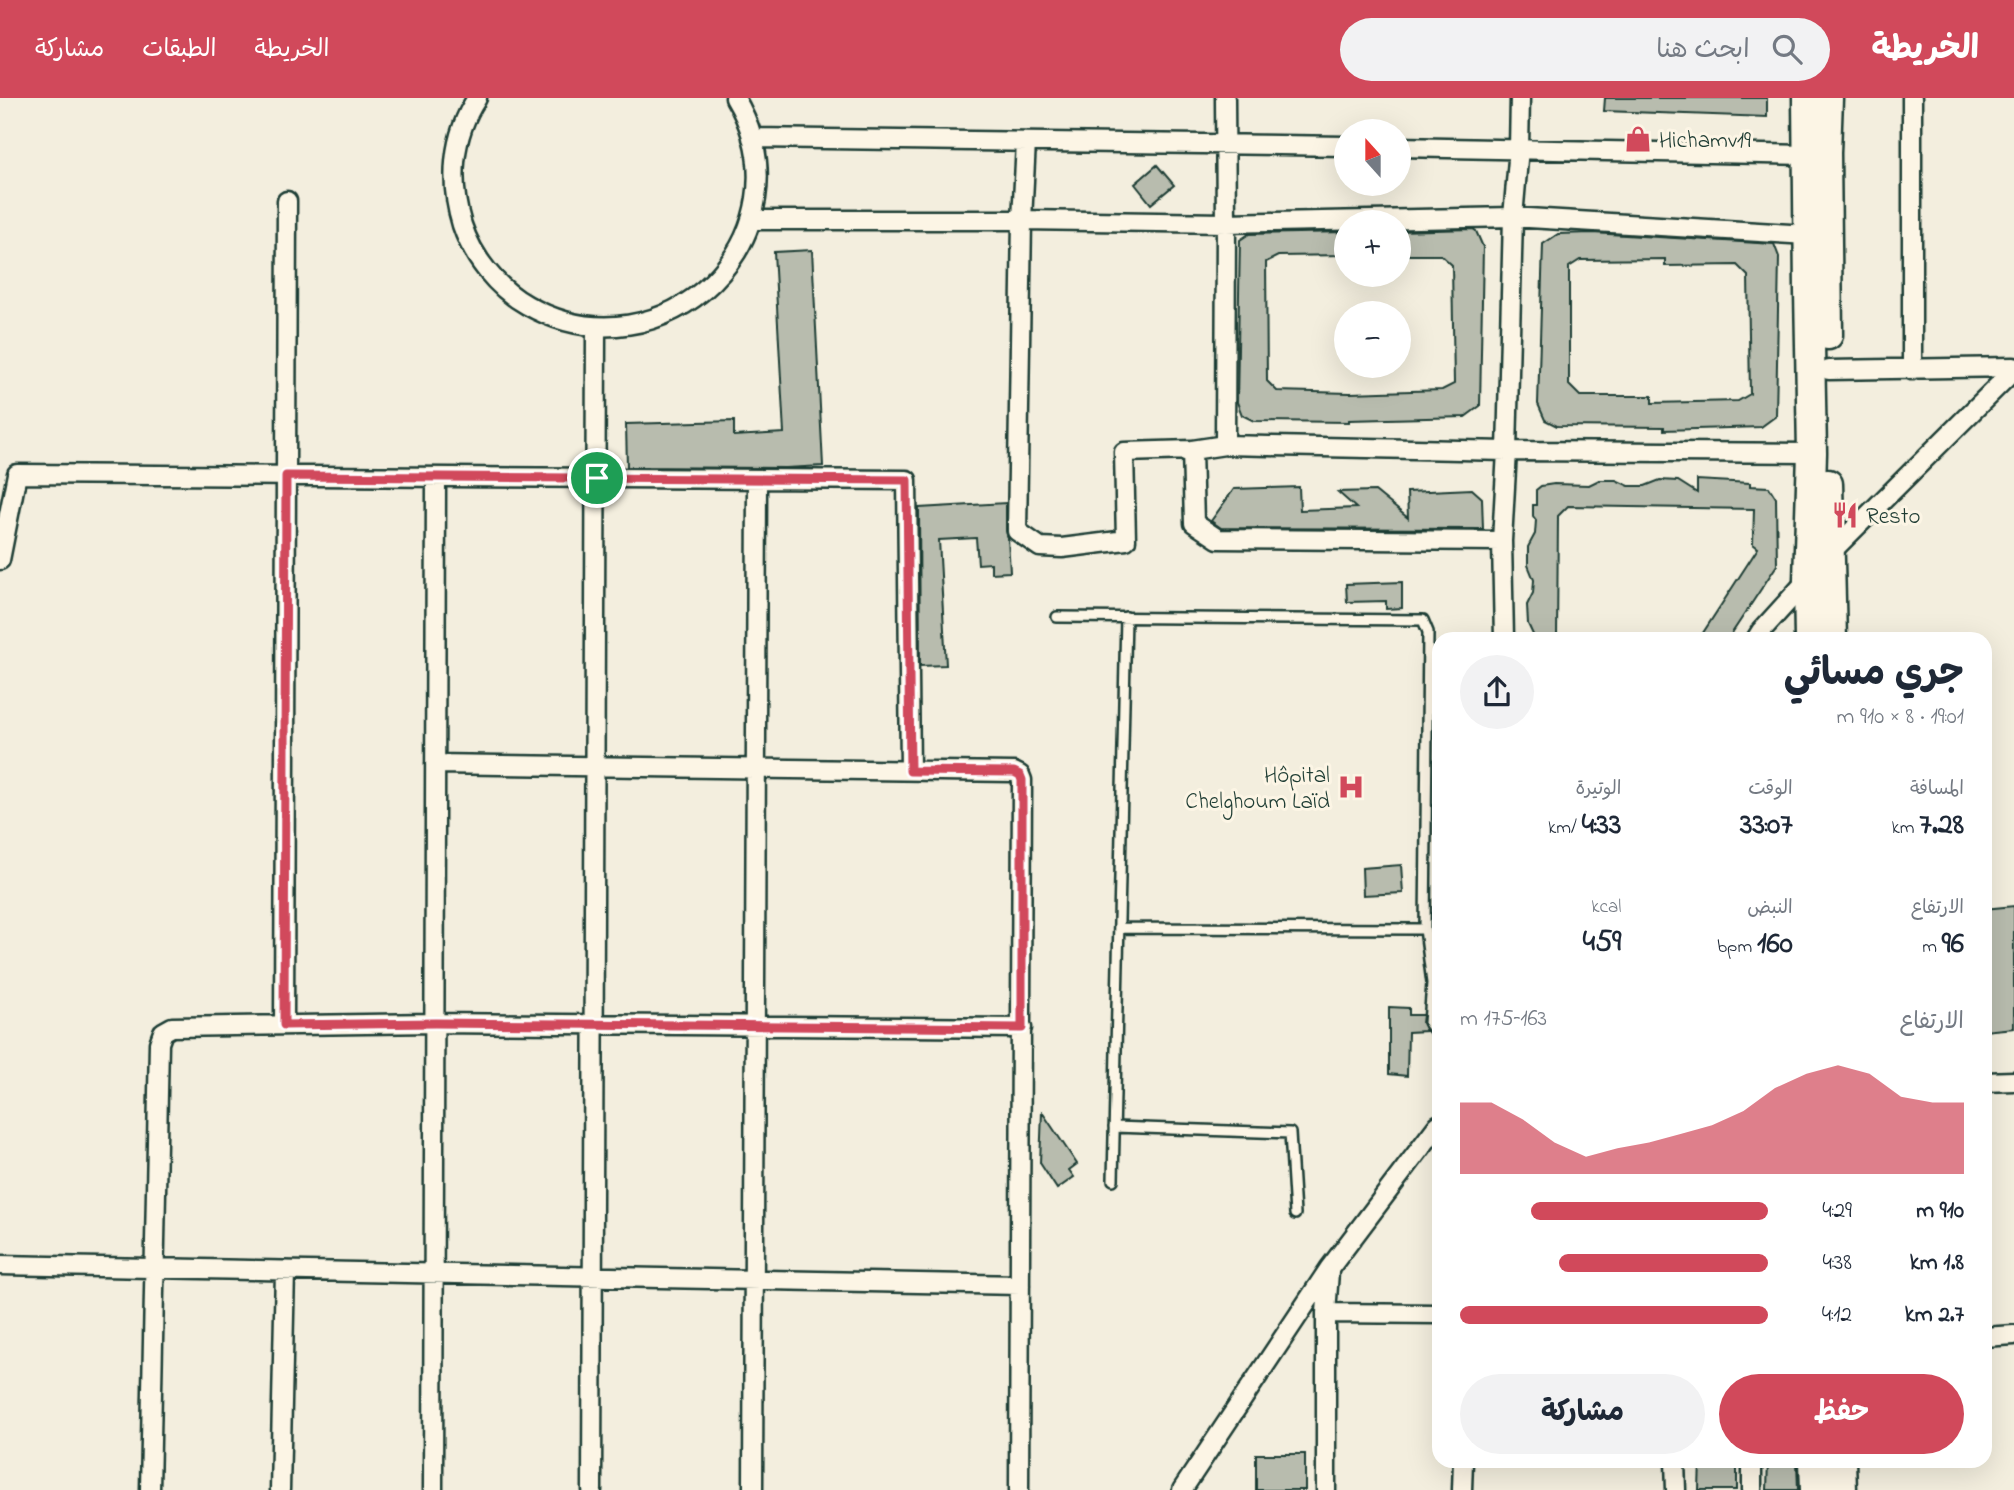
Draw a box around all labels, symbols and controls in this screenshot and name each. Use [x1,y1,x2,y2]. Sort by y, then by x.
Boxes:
search box [1340,18,1830,81]
text: الخريطة [1872,26,1979,74]
icon: search [1768,30,1806,68]
text: ابحث هنا [1656,32,1750,70]
text: مشاركة [35,33,104,68]
text: الطبقات [142,33,217,68]
text: الخريطة [255,33,329,68]
north arrow [1334,119,1410,196]
map controls [1334,119,1411,378]
shop icon: Hichamv19 [1623,124,1653,154]
place label: Hichamv19 [1659,125,1751,158]
button: + [1334,210,1411,287]
button: − [1334,301,1411,378]
pin [567,448,627,508]
icon: arrive [578,459,616,497]
restaurant icon: Resto [1830,500,1860,530]
place label: Resto [1866,501,1920,534]
text: جري مسائي [1784,647,1964,703]
button: share [1460,655,1534,729]
text: 19:01 · 8 × 910 m [1836,701,1964,734]
place label: Hôpital Chelghoum Laïd [1185,760,1330,820]
hospital icon: Hôpital Chelghoum Laïd [1336,772,1366,802]
text: الوتيرة [1575,776,1621,803]
text: الوقت [1748,776,1793,803]
text: المسافة [1910,776,1964,803]
text: 4:33 [1582,804,1621,848]
text: 33:07 [1740,804,1793,848]
text: 7.28 [1919,804,1964,848]
text: /km [1548,815,1582,842]
text: km [1892,815,1919,842]
text: kcal [1591,894,1621,921]
text: النبض [1747,895,1793,922]
text: الارتفاع [1911,895,1964,922]
text: 459 [1583,921,1621,965]
text: 160 [1757,923,1793,967]
text: 96 [1942,923,1964,967]
text: bpm [1717,934,1757,961]
text: m [1922,934,1942,961]
text: 163–175 m [1460,1003,1547,1036]
text: الارتفاع [1900,1006,1964,1039]
text: 4:29 [1822,1195,1852,1228]
text: 910 m [1916,1195,1964,1228]
text: 4:38 [1822,1247,1852,1280]
text: 1.8 km [1910,1247,1964,1280]
text: 4:12 [1822,1299,1852,1332]
text: 2.7 km [1905,1299,1964,1332]
button: مشاركة [1460,1374,1705,1454]
button: حفظ [1719,1374,1964,1454]

